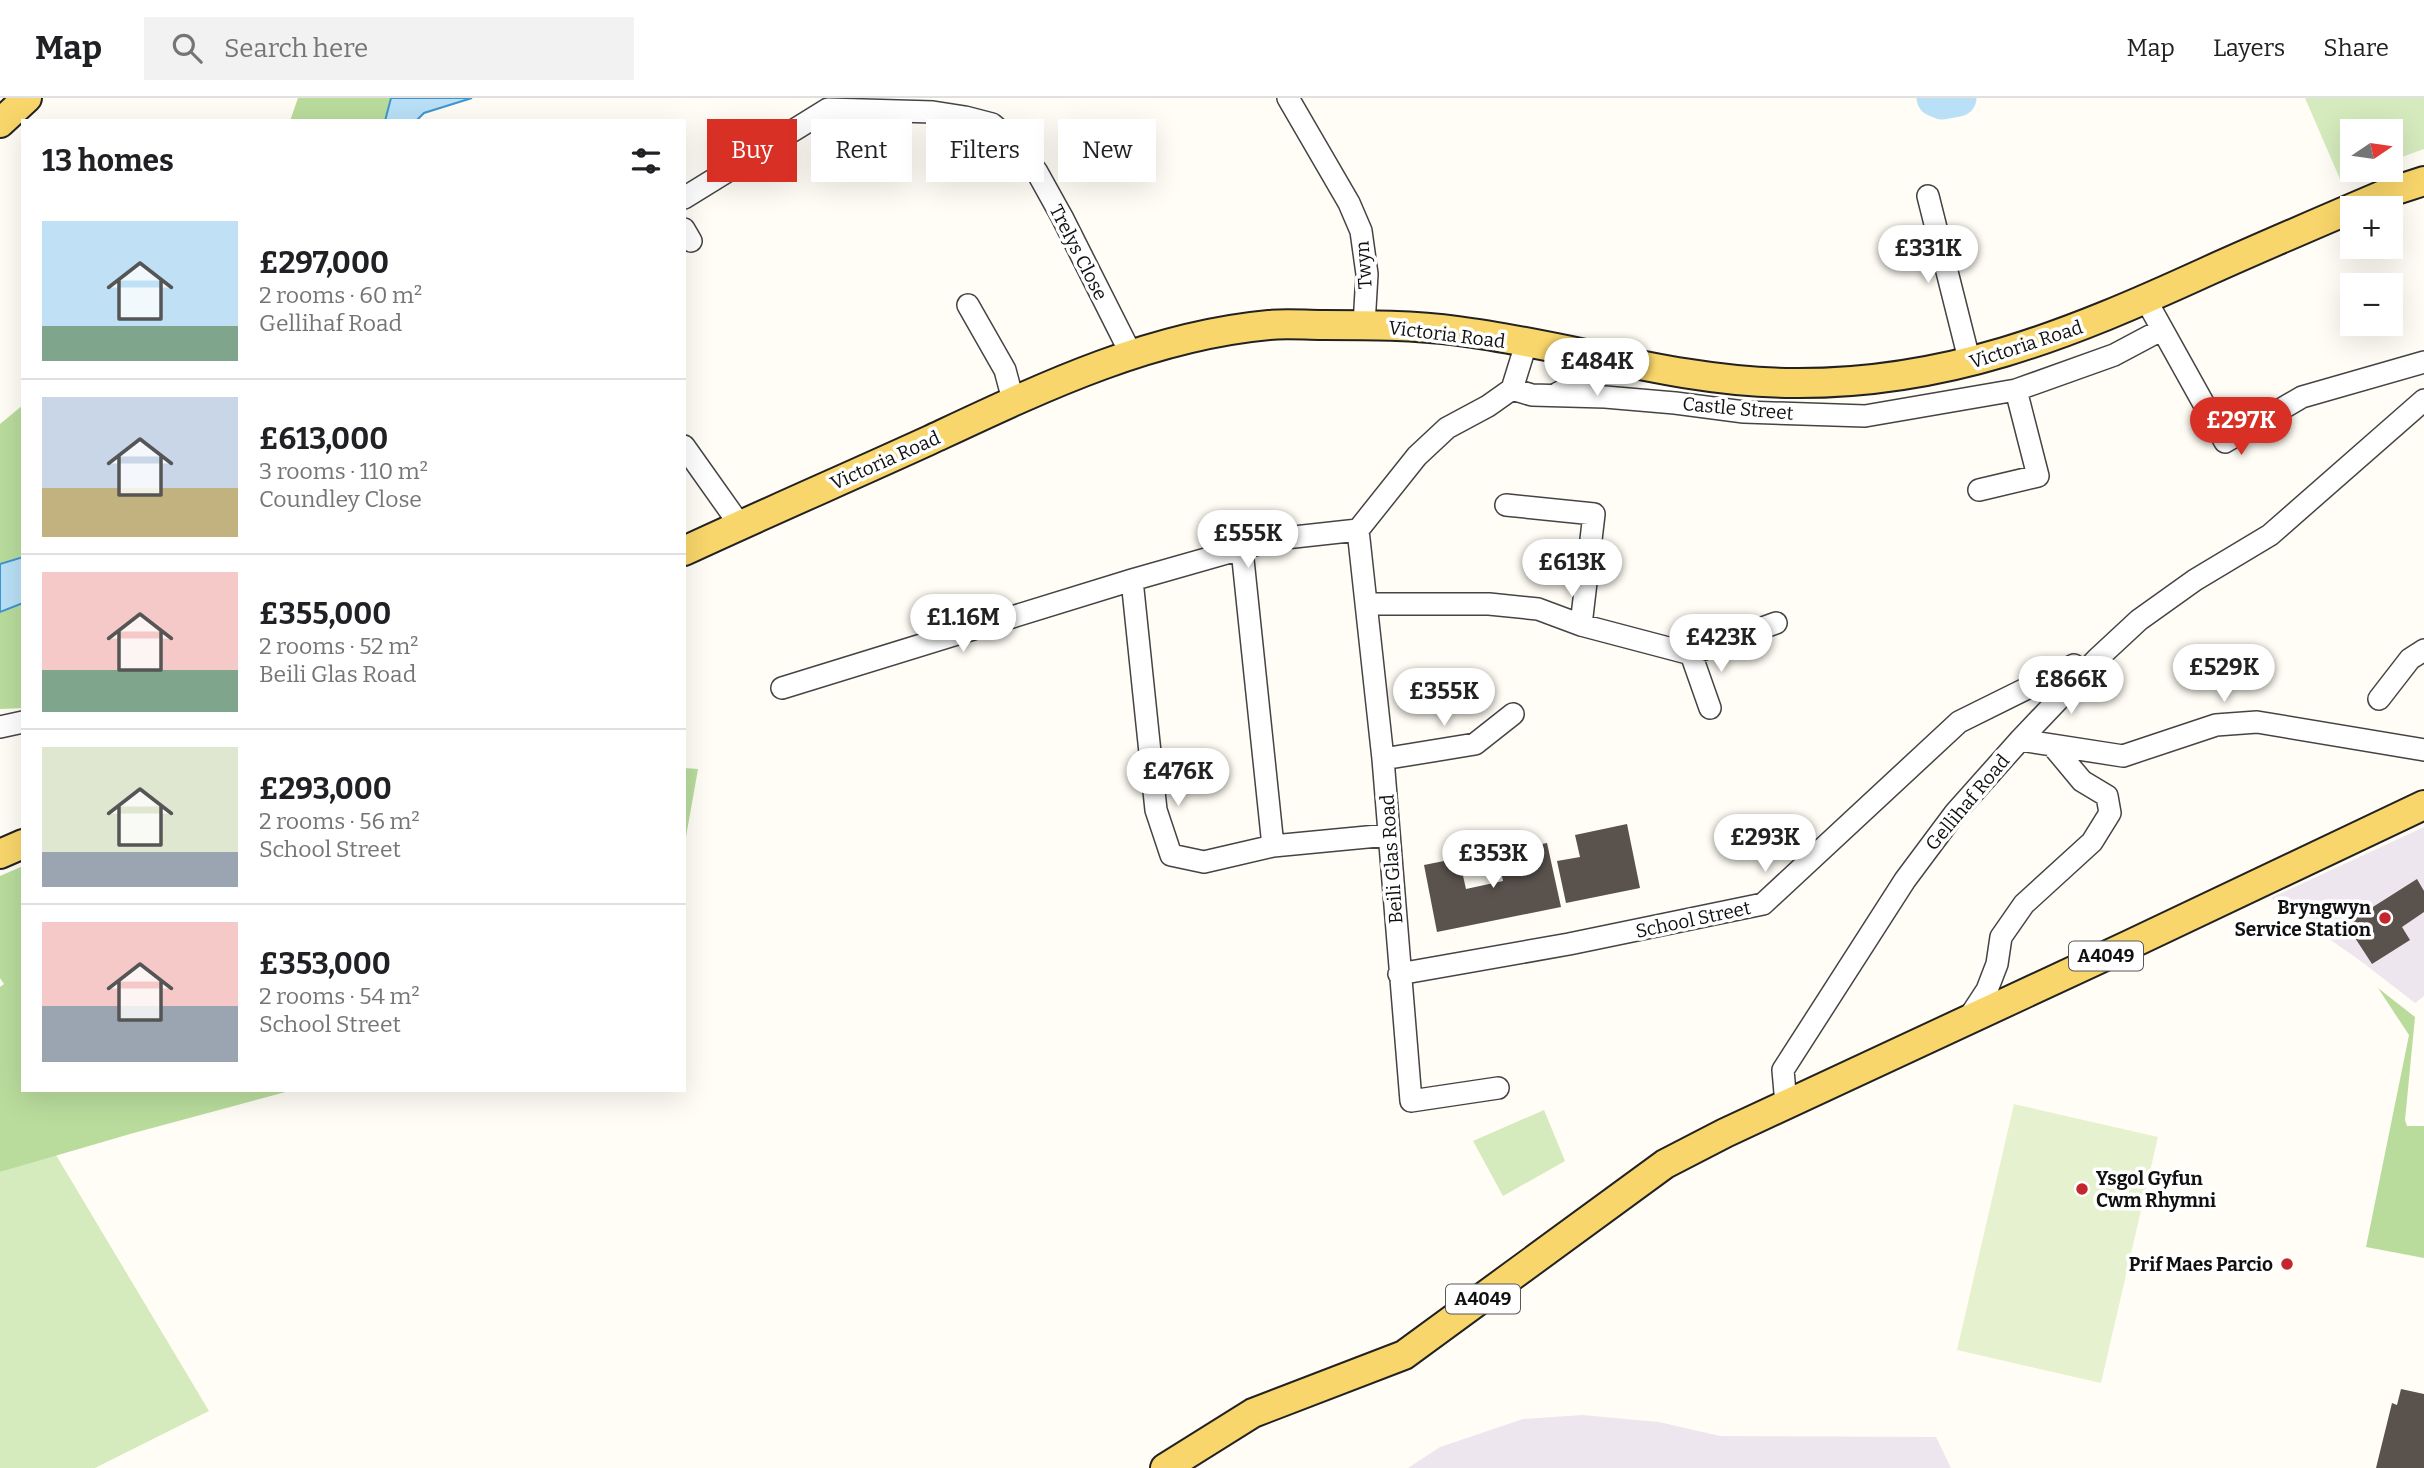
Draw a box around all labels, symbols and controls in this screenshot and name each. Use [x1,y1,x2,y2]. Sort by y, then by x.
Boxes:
search box [144,17,634,80]
text: Map [35,28,102,68]
icon: search [168,29,206,67]
text: Search here [224,33,368,64]
text: Map [2127,34,2175,62]
text: Layers [2213,34,2285,62]
text: Share [2323,34,2389,62]
chip: Buy [707,119,797,182]
chip: Rent [811,119,912,182]
chip: Filters [926,119,1044,182]
chip: New [1058,119,1156,182]
north arrow [2340,119,2403,182]
map controls [2340,119,2403,336]
icon: filters [627,142,665,180]
text: 13 homes [42,143,174,179]
button: + [2340,196,2403,259]
street label: Trelys Close [1045,201,1112,304]
pin: £331K [1879,226,1977,285]
text: £331K [1894,234,1962,262]
street label: Twyn [1350,240,1377,290]
text: £297,000 [259,245,389,281]
icon: home [98,249,182,333]
button: − [2340,273,2403,336]
text: 2 rooms · 60 m² [259,281,422,309]
text: Gellihaf Road [259,309,402,337]
street label: Victoria Road [1967,315,2086,374]
street label: Victoria Road [1387,316,1507,353]
pin: £484K [1548,338,1646,398]
text: £484K [1560,347,1634,375]
street label: Castle Street [1681,392,1795,425]
pin: £297K [2192,398,2290,457]
text: £297K [2206,406,2276,434]
text: £613,000 [259,421,388,457]
icon: home [98,425,182,509]
street label: Victoria Road [827,426,944,495]
text: 3 rooms · 110 m² [259,457,428,485]
text: Coundley Close [259,485,422,513]
pin: £555K [1199,510,1297,570]
text: £555K [1213,519,1283,547]
pin: £613K [1523,540,1621,599]
text: £613K [1538,548,1606,576]
pin: £1.16M [906,594,1020,654]
text: £355,000 [259,596,391,632]
icon: home [98,600,182,684]
text: £1.16M [926,603,1000,631]
pin: £423K [1672,614,1770,674]
text: £423K [1685,623,1757,651]
text: 2 rooms · 52 m² [259,632,418,660]
pin: £529K [2175,644,2273,704]
text: £529K [2189,653,2259,681]
pin: £866K [2022,656,2120,716]
text: Beili Glas Road [259,660,416,688]
text: £866K [2035,665,2107,693]
pin: £355K [1395,668,1493,728]
text: £355K [1409,677,1479,705]
pin: £476K [1129,748,1227,808]
street label: Gellihaf Road [1921,750,2014,855]
text: £476K [1143,757,1213,785]
text: £293,000 [259,771,392,807]
icon: home [98,775,182,859]
street label: Beili Glas Road [1375,793,1408,925]
text: 2 rooms · 56 m² [259,807,420,835]
pin: £293K [1716,814,1814,874]
text: £293K [1730,823,1800,851]
pin: £353K [1444,830,1542,890]
text: School Street [259,835,401,863]
text: £353K [1458,839,1528,867]
street label: School Street [1633,896,1753,943]
place label: Bryngwyn Service Station [2234,896,2372,941]
marker: Bryngwyn Service Station [2377,910,2393,926]
road number: A4049 [2069,942,2143,970]
text: £353,000 [259,946,391,982]
icon: home [98,950,182,1034]
text: 2 rooms · 54 m² [259,982,420,1010]
text: School Street [259,1010,401,1038]
place label: Ysgol Gyfun Cwm Rhymni [2096,1167,2216,1212]
marker: Ysgol Gyfun Cwm Rhymni [2074,1181,2090,1197]
place label: Prif Maes Parcio [2129,1253,2273,1276]
marker: Prif Maes Parcio [2279,1256,2295,1272]
road number: A4049 [1446,1284,1520,1314]

